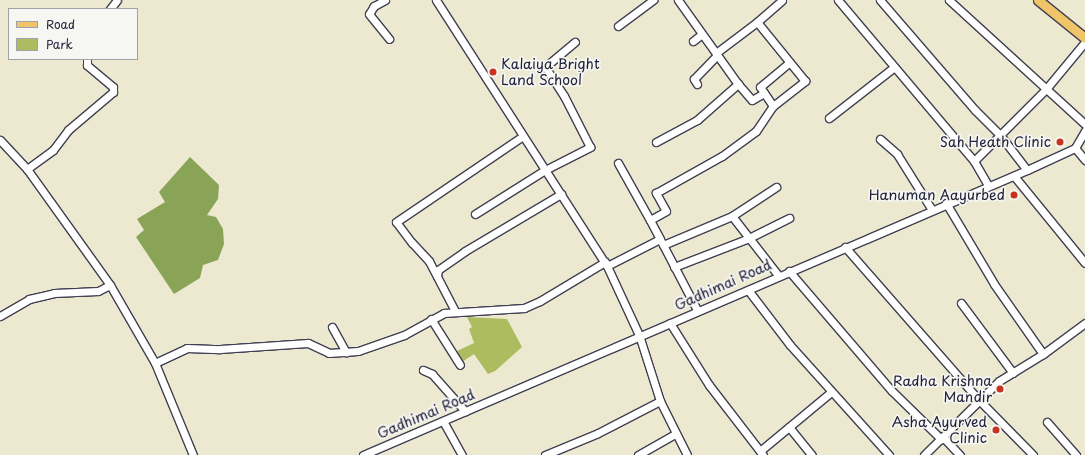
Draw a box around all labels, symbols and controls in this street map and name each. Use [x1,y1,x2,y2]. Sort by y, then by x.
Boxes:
legend [8,8,138,60]
text: Road [46,15,75,33]
text: Park [46,35,73,53]
place label: Kalaiya Bright Land School [501,56,600,88]
marker: Kalaiya Bright Land School [488,67,498,77]
place label: Sah Heath Clinic [938,134,1051,150]
marker: Sah Heath Clinic [1054,136,1066,148]
place label: Hanuman Aayurbed [869,187,1005,203]
marker: Hanuman Aayurbed [1008,189,1020,201]
street label: Gadhimai Road [672,256,774,314]
place label: Radha Krishna Mandir [892,373,992,406]
marker: Radha Krishna Mandir [995,384,1005,394]
street label: Gadhimai Road [375,386,477,442]
place label: Asha Ayurved Clinic [892,414,987,446]
marker: Asha Ayurved Clinic [990,424,1002,436]

